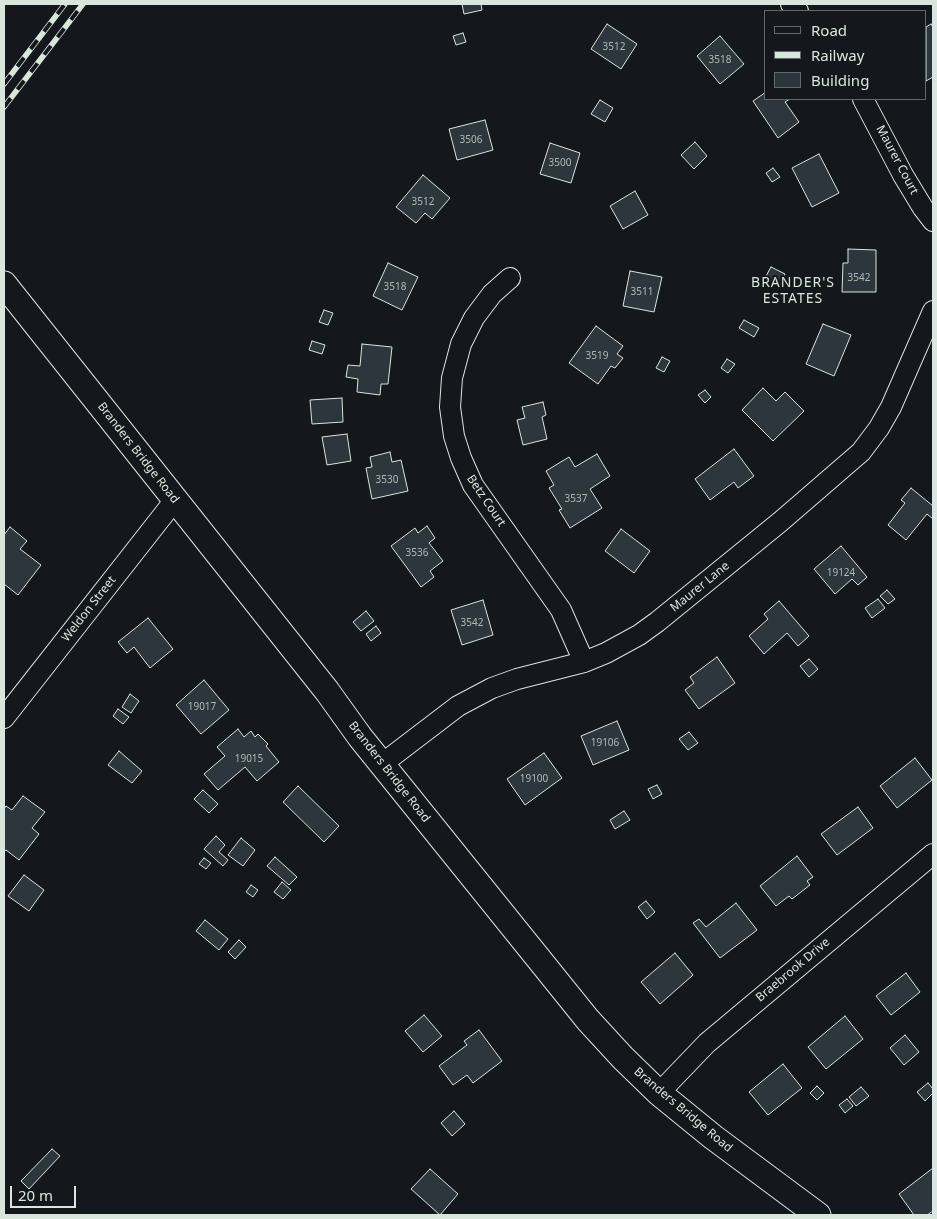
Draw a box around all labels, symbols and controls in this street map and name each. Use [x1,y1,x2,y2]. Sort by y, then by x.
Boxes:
legend [764,10,927,100]
text: Road [811,20,847,40]
house number: 3512 [603,41,625,53]
text: Railway [811,45,864,65]
house number: 3518 [709,54,731,66]
text: Building [811,70,869,90]
street label: Maurer Court [873,123,921,197]
house number: 3506 [460,134,482,146]
house number: 3500 [549,157,571,169]
house number: 3512 [412,196,434,208]
house number: 3542 [848,272,870,284]
district label: BRANDER'S ESTATES [750,275,836,308]
house number: 3518 [384,281,406,293]
house number: 3511 [631,286,653,298]
house number: 3519 [586,350,608,362]
street label: Branders Bridge Road [94,400,182,506]
street label: Betz Court [463,472,509,530]
house number: 3530 [376,474,398,486]
house number: 3537 [565,493,587,505]
house number: 3536 [406,547,428,559]
street label: Maurer Lane [668,559,732,615]
house number: 19124 [827,567,855,579]
street label: Weldon Street [59,573,119,645]
house number: 3542 [461,617,483,629]
house number: 19017 [188,701,216,713]
street label: Branders Bridge Road [345,719,433,825]
house number: 19106 [591,737,619,749]
house number: 19015 [235,753,263,765]
house number: 19100 [520,773,548,785]
street label: Braebrook Drive [753,935,833,1005]
street label: Branders Bridge Road [631,1065,735,1155]
scale bar [12,1176,79,1208]
text: 20 m [18,1185,53,1205]

